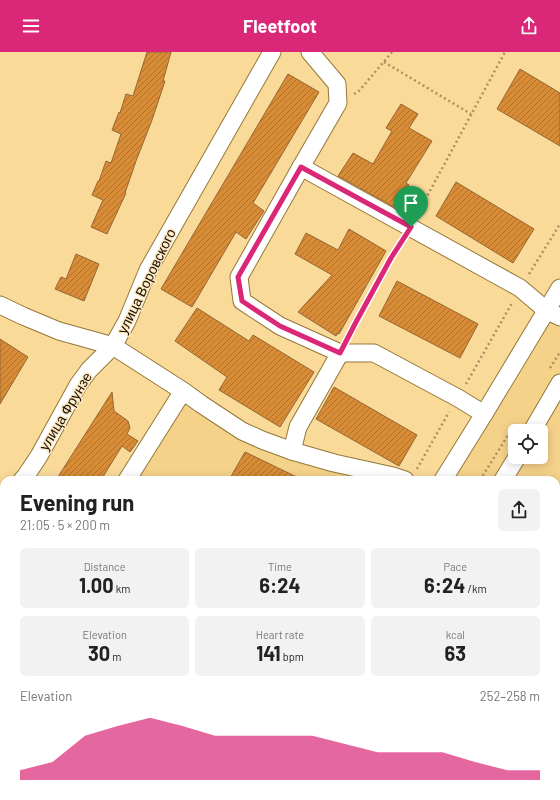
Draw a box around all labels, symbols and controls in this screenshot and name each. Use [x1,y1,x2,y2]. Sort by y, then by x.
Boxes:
icon: menu [20,15,42,37]
text: Fleetfoot [243,15,317,37]
icon: share [518,15,540,37]
pin [394,186,428,227]
icon: arrive [400,192,422,214]
street label: улица Воровского [113,225,179,336]
street label: улица Фрунзе [35,369,95,453]
map controls [508,424,548,464]
button: locate [508,424,548,464]
text: Evening run [20,489,134,515]
button: share [498,489,540,531]
text: 21:05 · 5 × 200 m [20,517,110,533]
text: Distance [84,560,126,573]
text: Time [268,560,292,573]
text: Pace [443,560,467,573]
text: 1.00 [79,573,114,597]
text: 6:24 [259,573,301,597]
text: 6:24 [424,573,465,597]
text: km [114,582,130,595]
text: /km [465,582,487,595]
text: Elevation [83,628,127,641]
text: Heart rate [256,628,304,641]
text: kcal [446,628,465,641]
text: 30 [88,641,110,665]
text: 141 [256,641,280,665]
text: 63 [445,641,466,665]
text: m [110,650,121,663]
text: bpm [280,650,304,663]
text: Elevation [20,688,72,704]
text: 252–258 m [480,688,540,704]

